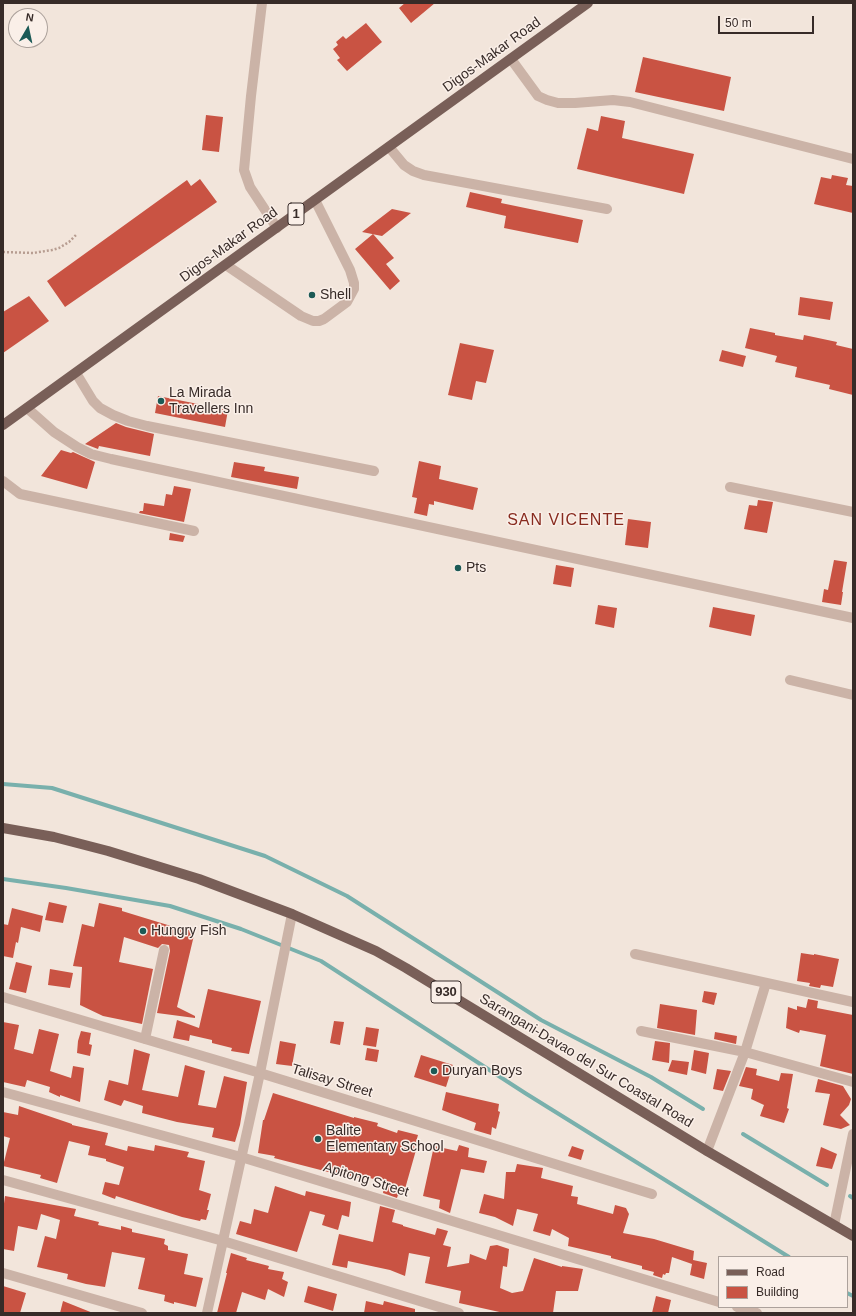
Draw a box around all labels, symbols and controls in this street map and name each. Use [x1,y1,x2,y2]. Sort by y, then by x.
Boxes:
north arrow [8,8,48,48]
scale bar [720,8,816,34]
text: N [25,11,35,24]
street label: Digos-Makar Road [440,14,544,96]
text: 50 m [725,16,752,30]
road number: 1 [288,203,304,225]
street label: Digos-Makar Road [177,204,281,286]
place label: Shell [320,287,351,303]
marker: Shell [307,290,317,300]
place label: La Mirada Travellers Inn [169,385,253,418]
marker: La Mirada Travellers Inn [156,396,166,406]
district label: SAN VICENTE [507,511,625,531]
place label: Pts [466,560,486,576]
marker: Pts [453,563,463,573]
place label: Hungry Fish [151,923,226,939]
marker: Hungry Fish [138,926,148,936]
road number: 930 [431,981,461,1003]
street label: Sarangani-Davao del Sur Coastal Road [476,990,696,1132]
street label: Talisay Street [289,1061,375,1101]
place label: Duryan Boys [442,1063,522,1079]
marker: Duryan Boys [429,1066,439,1076]
place label: Balite Elementary School [326,1123,444,1156]
marker: Balite Elementary School [313,1134,323,1144]
street label: Apitong Street [321,1159,411,1201]
legend [718,1256,848,1308]
text: Road [756,1265,785,1279]
text: Building [756,1285,799,1299]

